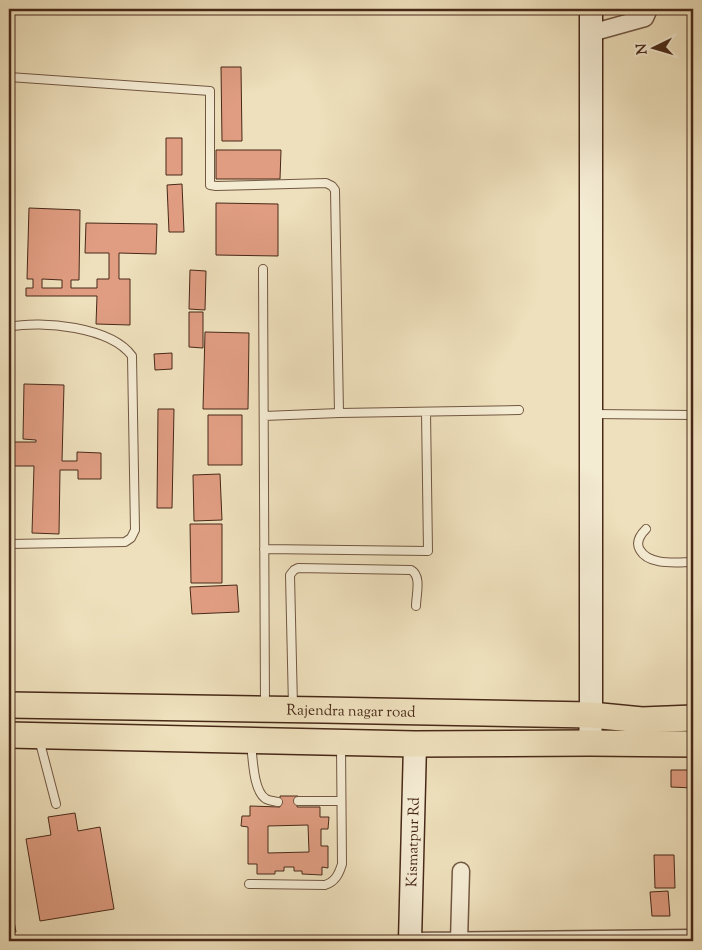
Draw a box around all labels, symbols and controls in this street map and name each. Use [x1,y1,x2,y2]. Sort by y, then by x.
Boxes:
north arrow [630,22,680,72]
text: N [633,43,653,55]
street label: Rajendra nagar road [286,700,416,724]
street label: Kismatpur Rd [402,796,426,887]

